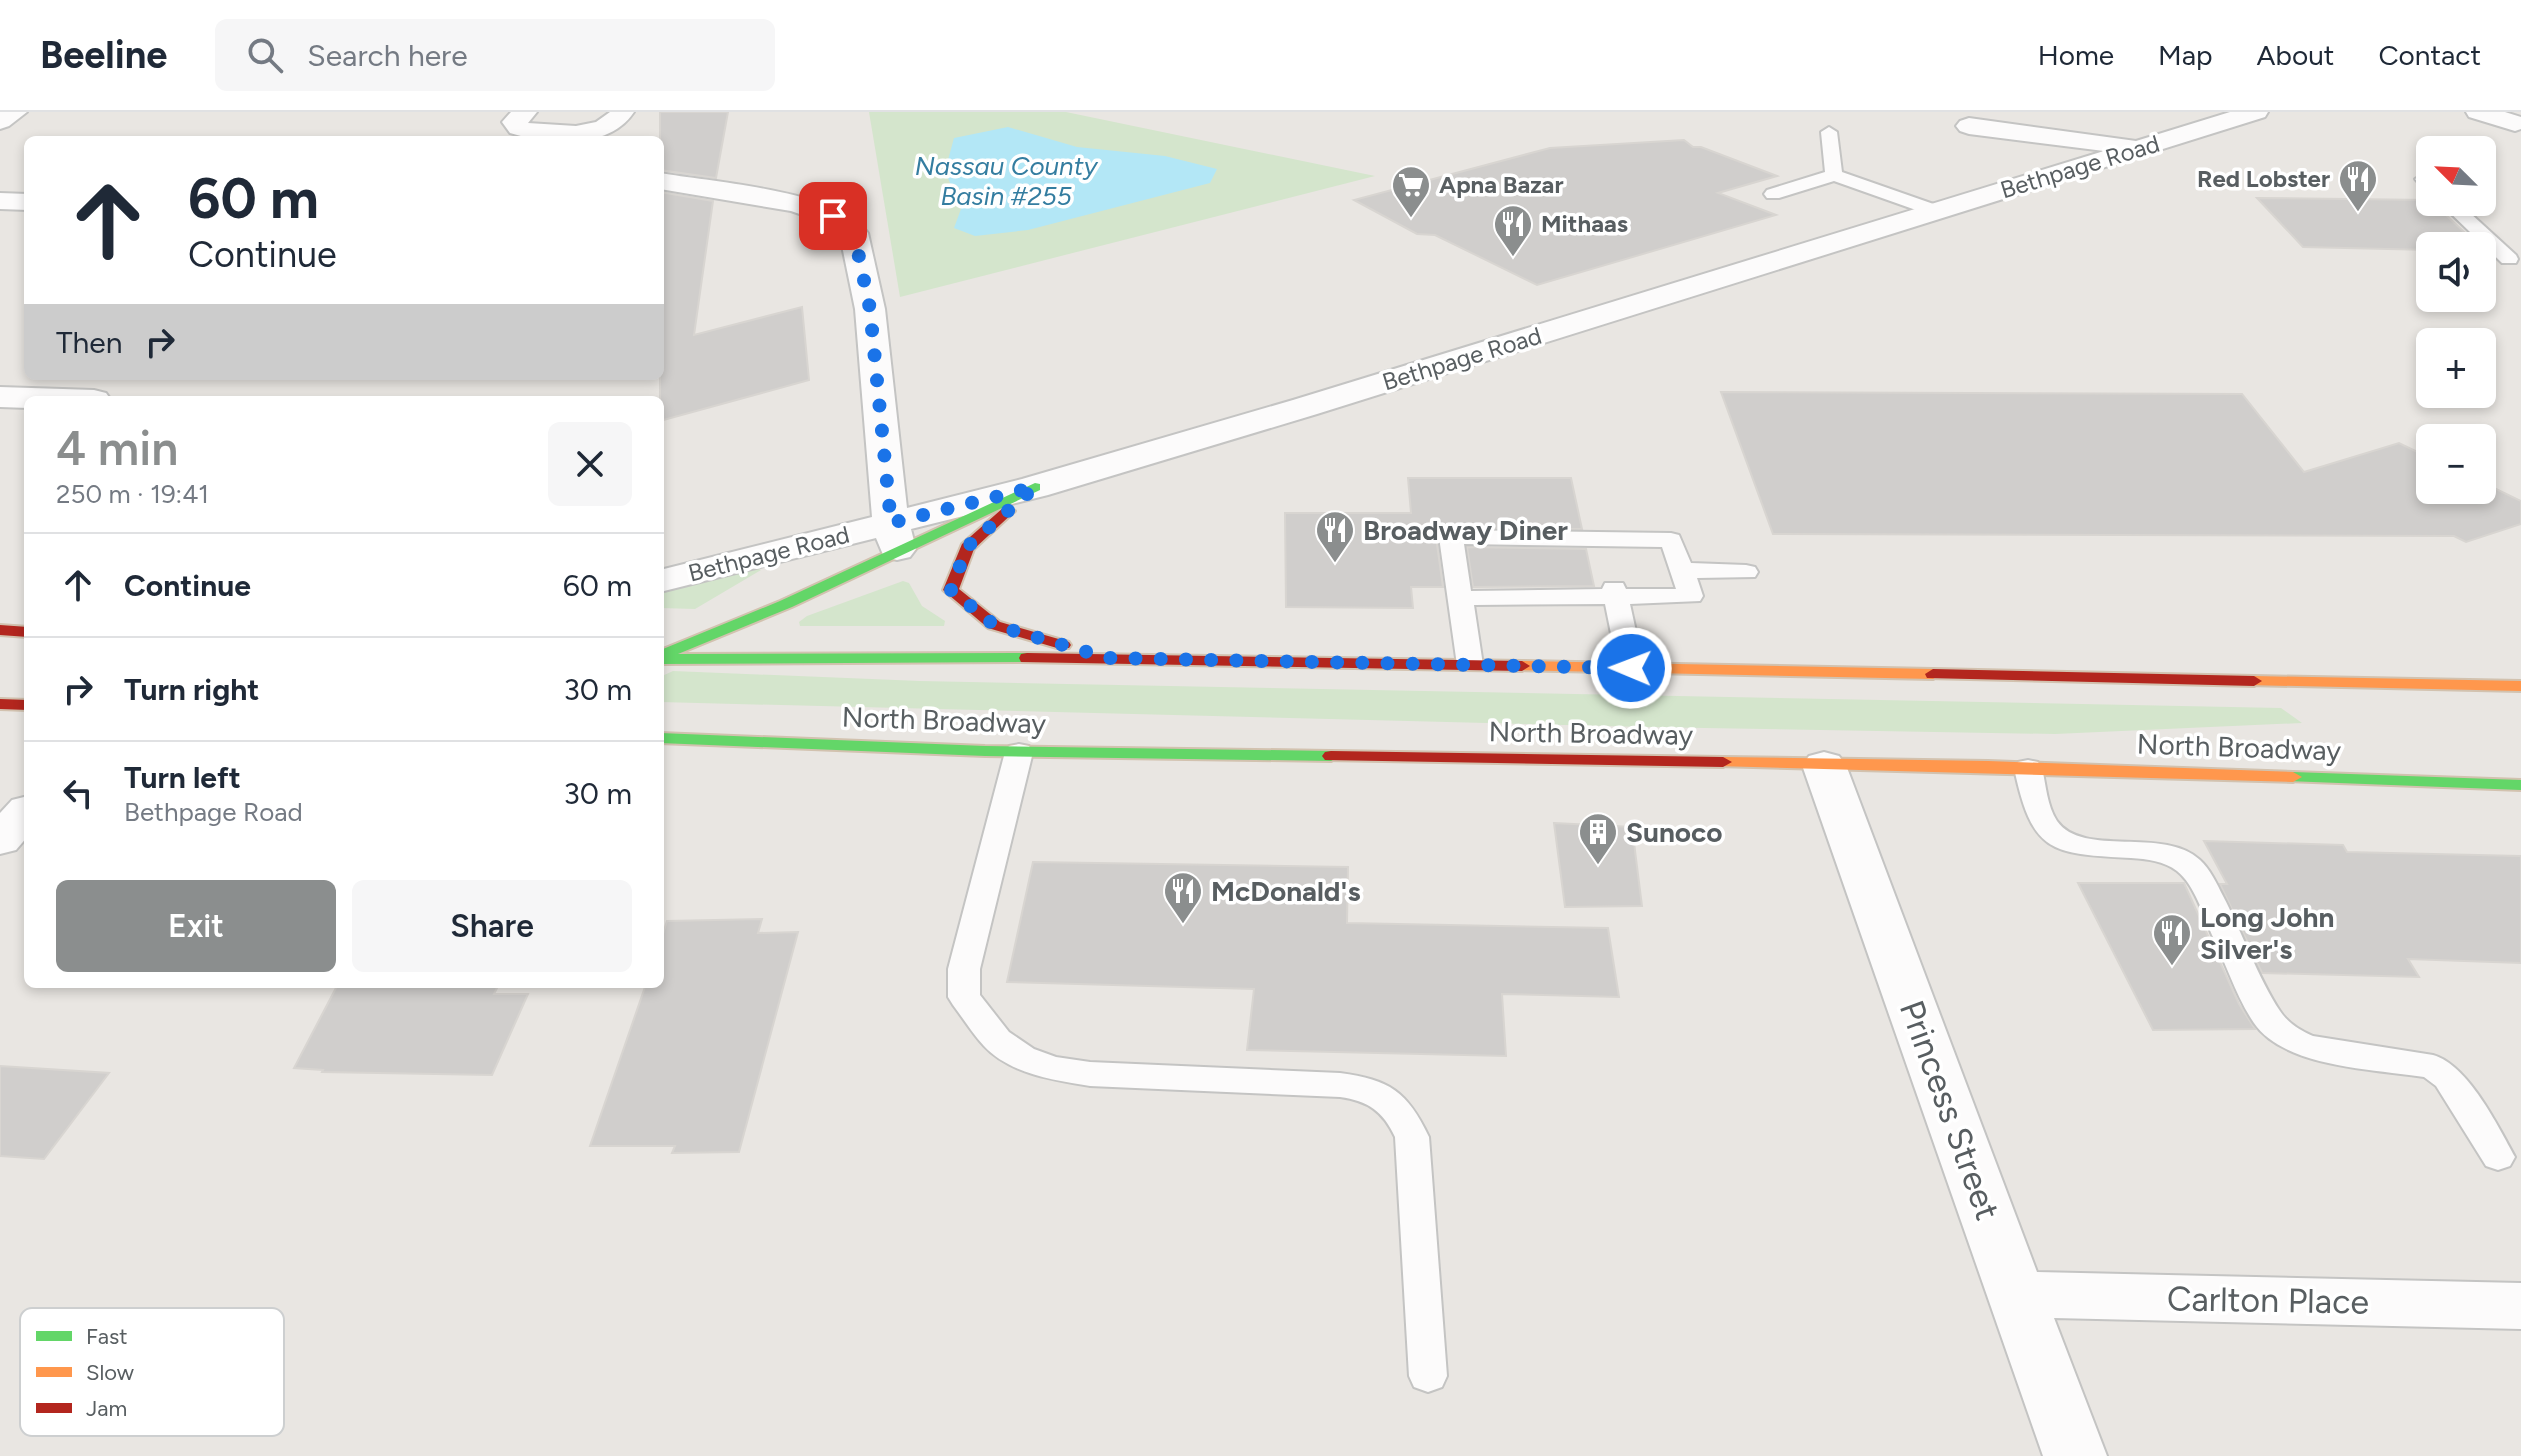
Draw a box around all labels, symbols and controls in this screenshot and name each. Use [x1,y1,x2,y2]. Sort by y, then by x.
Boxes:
search box [215,19,775,91]
text: Beeline [40,32,167,78]
icon: search [243,33,287,77]
text: Search here [307,37,468,74]
text: Home [2038,38,2114,72]
text: Map [2158,38,2213,72]
text: About [2257,38,2334,72]
text: Contact [2378,38,2481,72]
street label: Bethpage Road [1997,129,2163,205]
north arrow [2416,136,2496,216]
map controls [2416,136,2496,504]
water label: Nassau County Basin #255 [915,150,1099,212]
restaurant icon: Red Lobster [2337,158,2379,213]
supermarket icon: Apna Bazar [1390,164,1432,219]
place label: Red Lobster [2197,164,2330,193]
text: 60 m [188,165,319,232]
icon: ahead [56,168,160,272]
place label: Apna Bazar [1439,170,1564,199]
pin [799,182,867,250]
icon: arrive [811,194,855,238]
restaurant icon: Mithaas [1492,203,1534,258]
place label: Mithaas [1541,209,1628,238]
button: sound [2416,232,2496,312]
text: Continue [188,233,337,276]
icon: right [138,320,182,364]
street label: Bethpage Road [1379,321,1545,397]
text: Then [56,324,122,361]
button: + [2416,328,2496,408]
text: 4 min [56,419,178,477]
button: close [548,422,632,506]
button: − [2416,424,2496,504]
text: 250 m · 19:41 [56,478,209,510]
restaurant icon: Broadway Diner [1314,509,1356,564]
place label: Broadway Diner [1363,513,1568,547]
street label: Bethpage Road [685,519,852,588]
icon: ahead [56,563,100,607]
text: Continue [124,567,251,604]
text: 60 m [563,567,632,604]
position arrow [1589,626,1673,710]
icon: right [56,667,100,711]
text: Turn right [124,671,259,708]
text: 30 m [564,671,632,708]
street label: North Broadway [841,699,1047,741]
street label: North Broadway [1489,714,1694,752]
street label: North Broadway [2136,726,2342,768]
text: Turn left [124,759,241,796]
icon: left [56,771,100,815]
text: 30 m [564,775,632,812]
text: Bethpage Road [124,796,303,828]
building icon: Sunoco [1577,811,1619,866]
place label: Sunoco [1626,815,1723,849]
restaurant icon: McDonald's [1162,870,1204,925]
place label: McDonald's [1211,874,1360,908]
button: Exit [56,880,336,972]
button: Share [352,880,632,972]
place label: Long John Silver's [2200,900,2334,966]
restaurant icon: Long John Silver's [2151,912,2193,967]
street label: Princess Street [1891,995,2008,1225]
street label: Carlton Place [2167,1278,2369,1323]
legend [20,1308,284,1436]
text: Fast [86,1323,128,1350]
text: Slow [86,1359,135,1386]
text: Jam [86,1395,127,1422]

